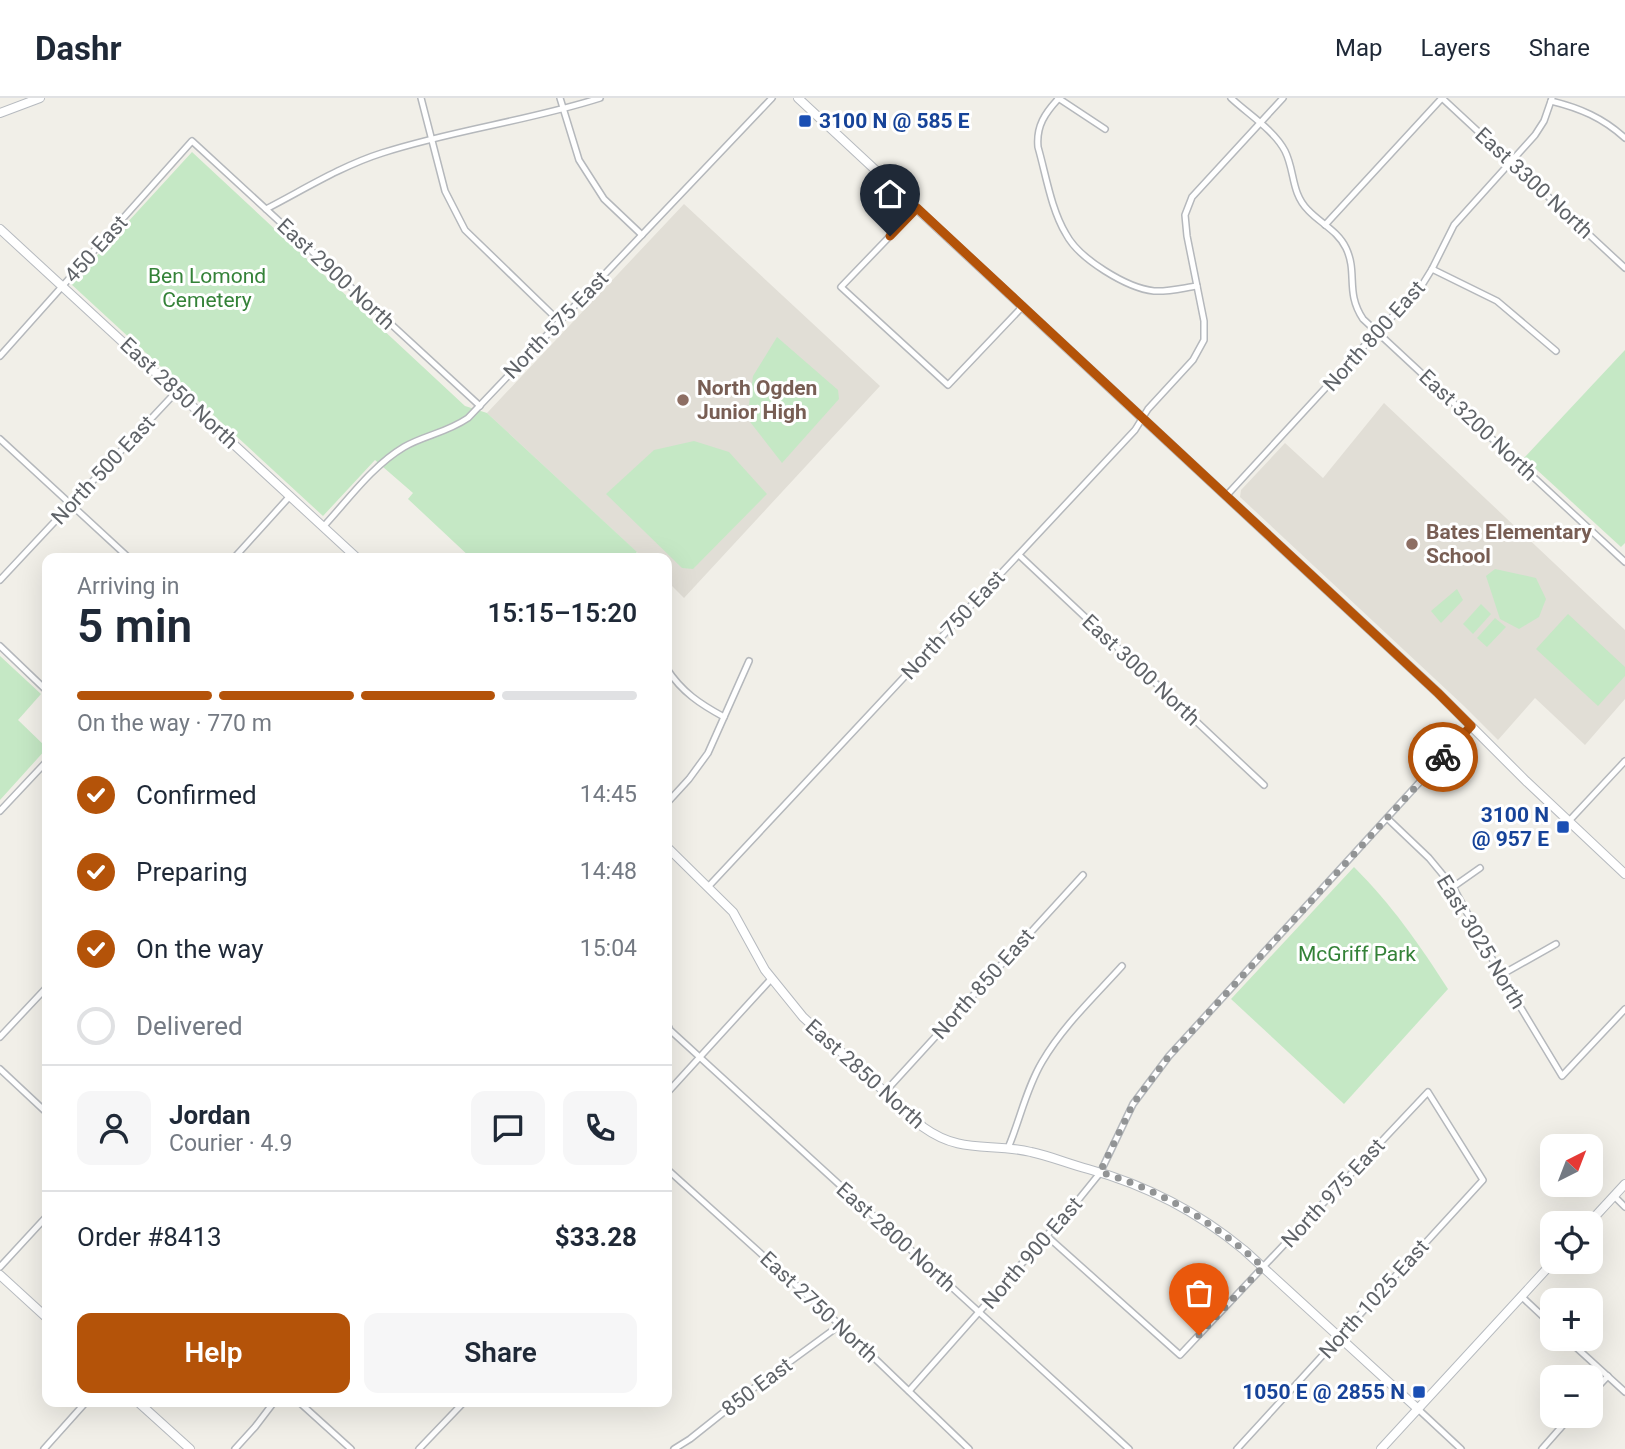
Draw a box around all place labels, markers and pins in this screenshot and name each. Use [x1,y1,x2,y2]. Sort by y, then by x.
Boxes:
place label: 3100 N @ 585 E [819,109,970,133]
marker: 3100 N @ 585 E [797,113,813,129]
pin [860,164,920,236]
place label: North Ogden Junior High [697,376,817,424]
marker: North Ogden Junior High [675,392,691,408]
place label: Bates Elementary School [1426,520,1592,568]
marker: Bates Elementary School [1404,536,1420,552]
place label: 3100 N @ 957 E [1472,803,1549,851]
marker: 3100 N @ 957 E [1555,819,1571,835]
pin [1169,1263,1229,1335]
place label: 1050 E @ 2855 N [1242,1380,1405,1404]
marker: 1050 E @ 2855 N [1411,1384,1427,1400]

